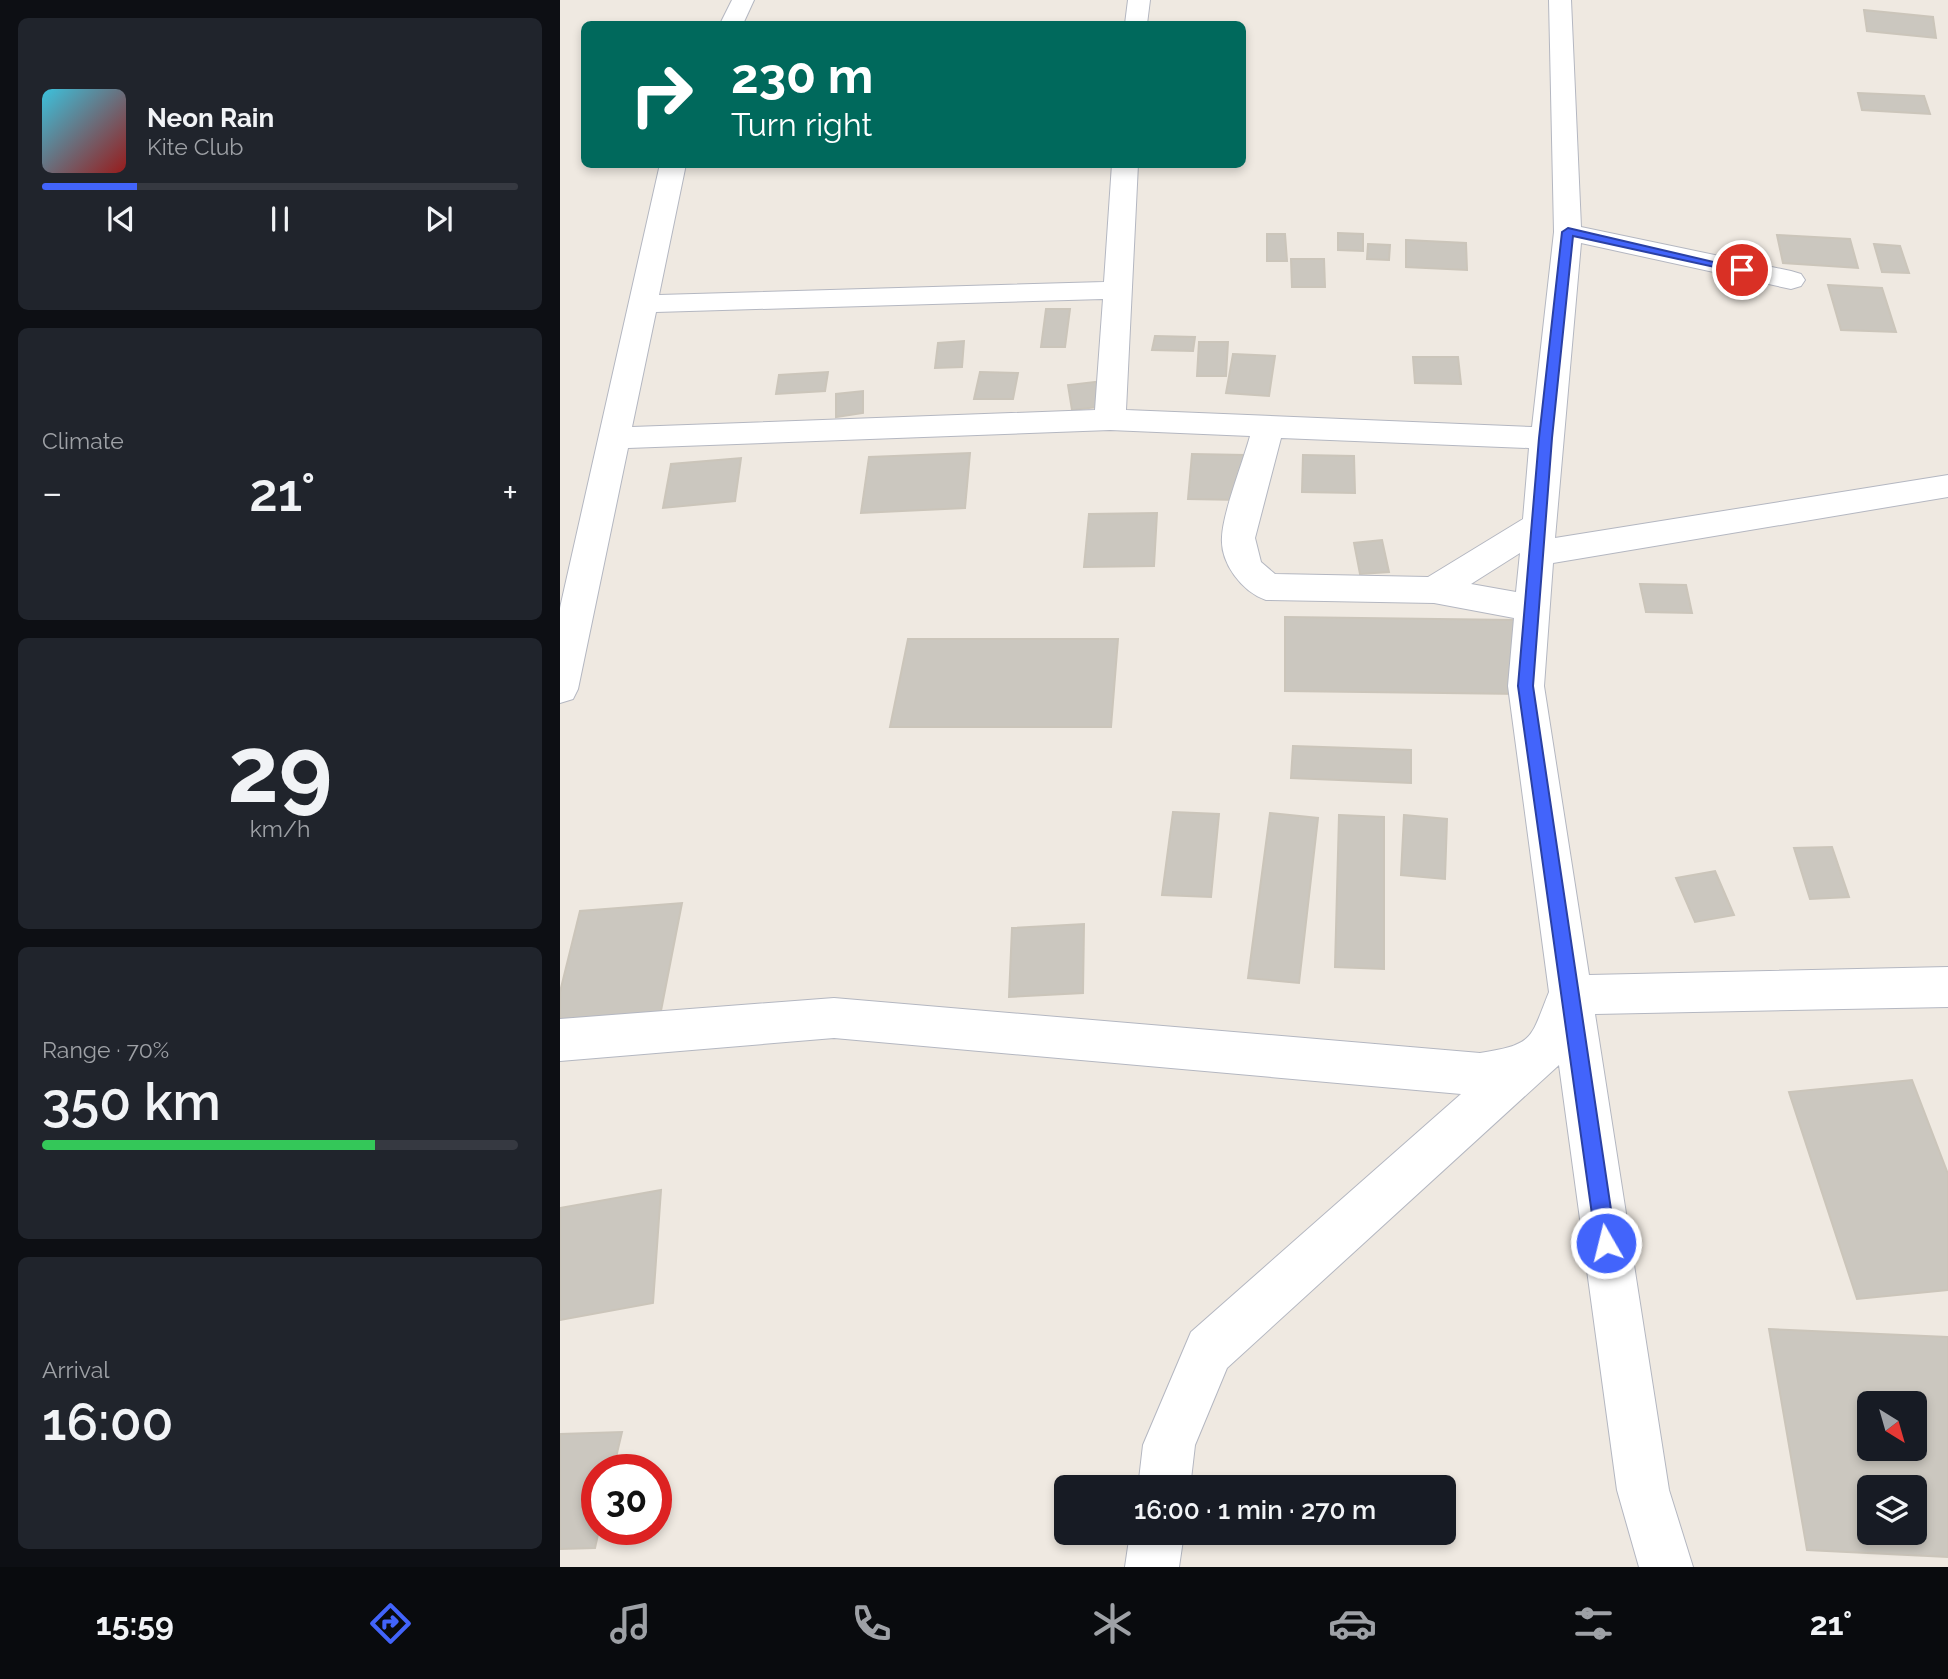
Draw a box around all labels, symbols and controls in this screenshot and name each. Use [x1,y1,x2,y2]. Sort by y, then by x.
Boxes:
text: 230 m [731,47,873,104]
icon: right [616,49,707,140]
text: Neon Rain [147,103,274,133]
text: Turn right [731,106,872,143]
text: Kite Club [147,133,244,160]
icon: previous [102,200,140,238]
icon: pause [261,200,299,238]
icon: next [420,200,458,238]
pin [1712,240,1772,300]
icon: arrive [1723,251,1761,289]
text: Climate [42,427,124,454]
text: 21° [249,462,316,523]
text: − [42,470,62,515]
text: + [502,470,518,515]
text: 29 [228,716,332,823]
text: km/h [250,815,310,842]
text: Range · 70% [42,1036,169,1063]
text: 350 km [42,1071,221,1132]
position arrow [1569,1206,1643,1280]
text: Arrival [42,1356,109,1383]
text: 16:00 [42,1391,174,1452]
north arrow [1857,1391,1927,1461]
map controls [1857,1391,1927,1545]
speed limit sign: 30 [581,1454,672,1545]
button: layers [1857,1475,1927,1545]
text: 16:00 · 1 min · 270 m [1134,1495,1376,1525]
icon: directions [366,1599,415,1648]
icon: music [606,1599,655,1648]
icon: phone [847,1599,896,1648]
icon: climate [1088,1599,1137,1648]
icon: car [1328,1599,1377,1648]
icon: filters [1569,1599,1618,1648]
text: 15:59 [96,1605,174,1642]
text: 21° [1810,1605,1852,1642]

